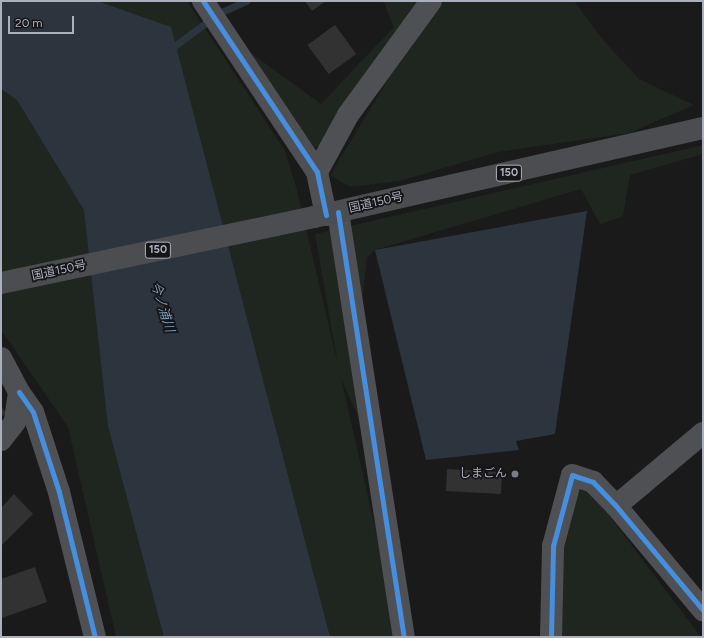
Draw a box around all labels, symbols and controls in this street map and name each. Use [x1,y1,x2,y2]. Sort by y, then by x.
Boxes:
scale bar [10,8,76,34]
text: 20 m [15,16,43,30]
road number: 150 [495,164,523,182]
street label: 国道150号 [347,190,405,216]
road number: 150 [144,241,172,259]
street label: 国道150号 [30,258,88,284]
water label: 今ノ浦川 [147,280,177,334]
place label: しまごん [459,467,507,481]
marker: しまごん [510,469,520,479]

